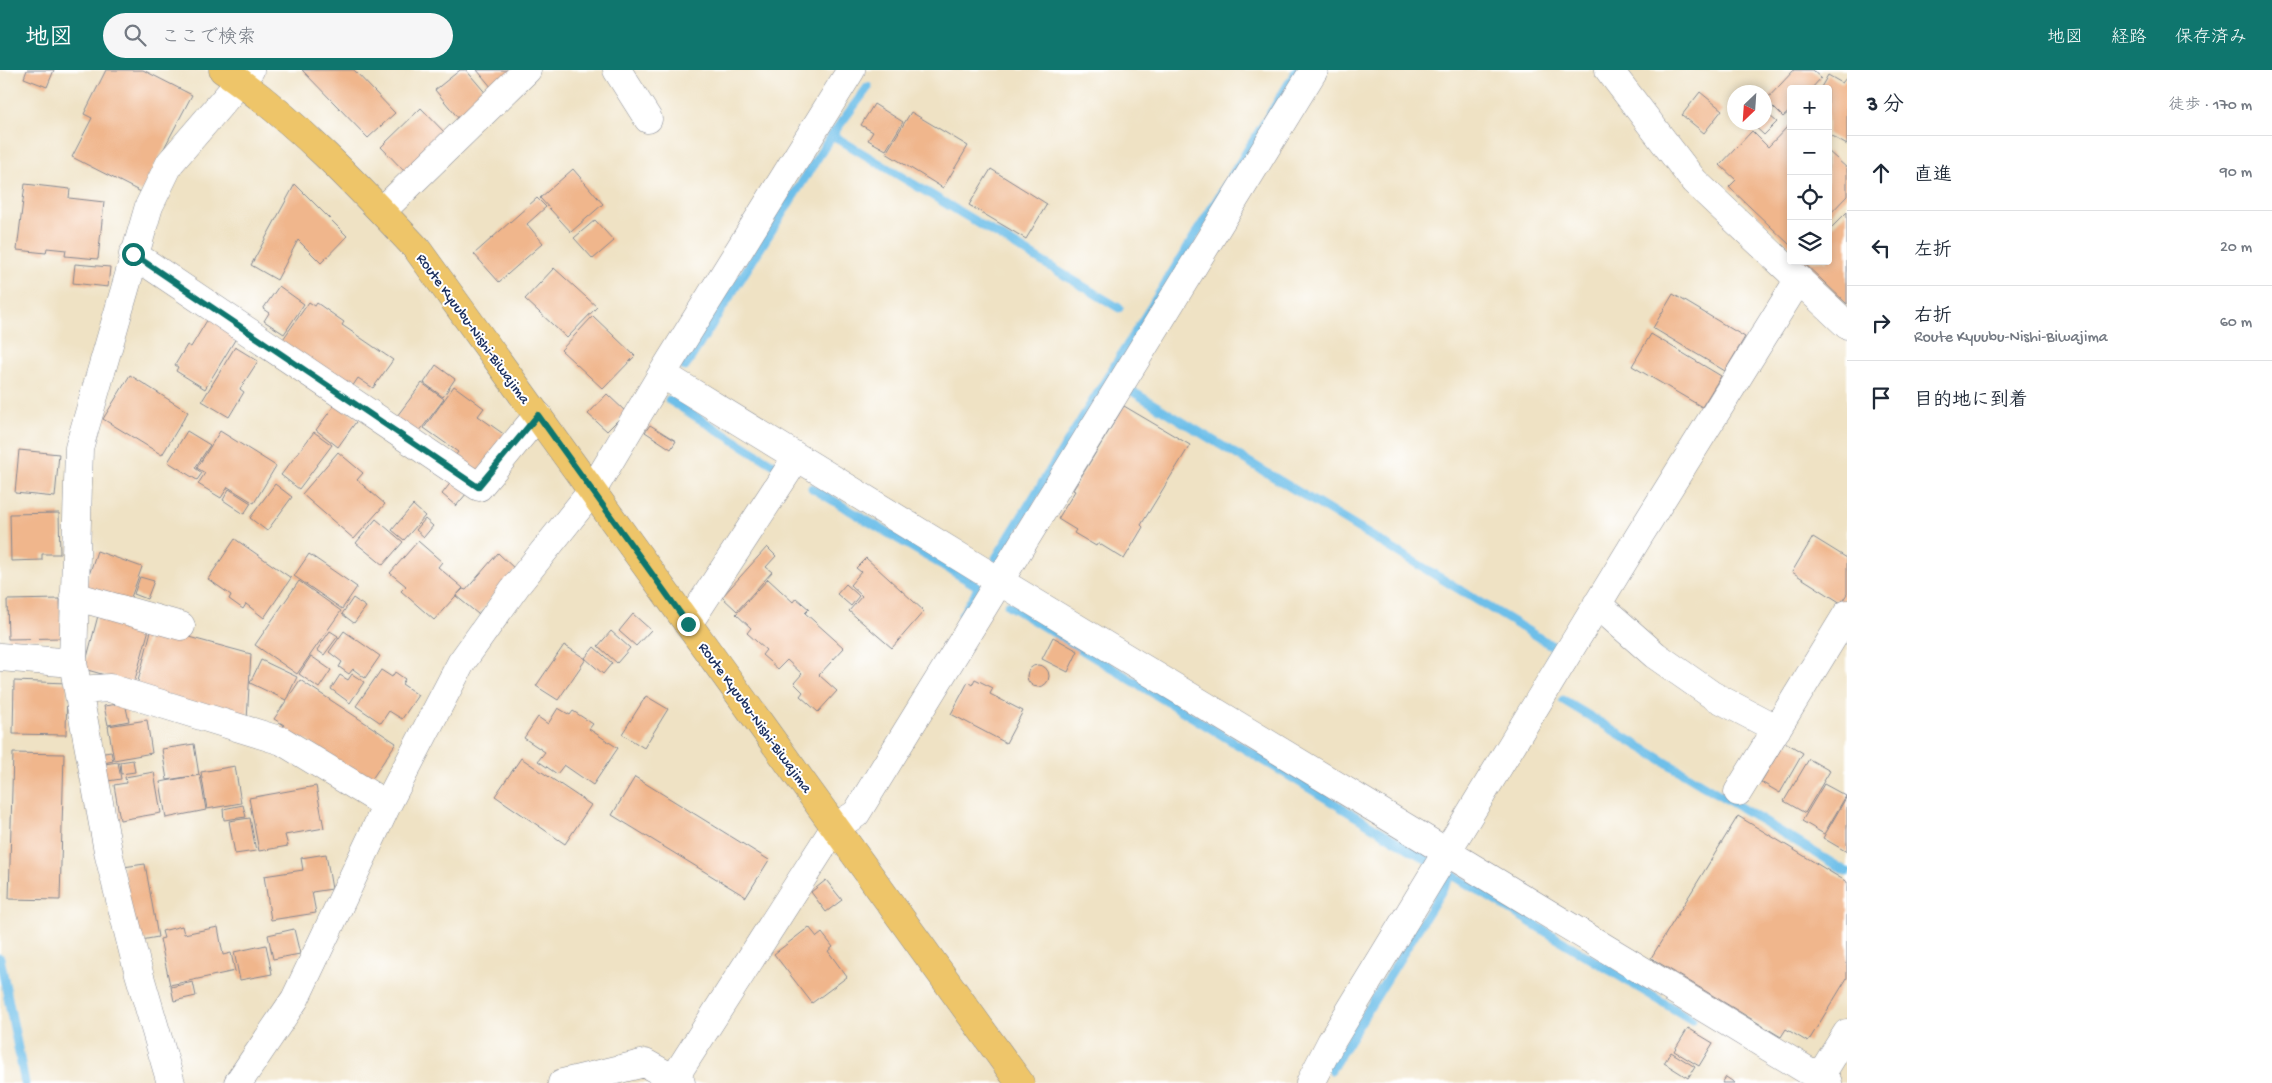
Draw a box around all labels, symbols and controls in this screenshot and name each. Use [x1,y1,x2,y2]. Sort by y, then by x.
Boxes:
search box [103,13,453,58]
icon: search [121,21,149,49]
text: 地図 [25,25,73,54]
text: ここで検索 [161,27,256,50]
text: 地図 [2047,28,2083,49]
text: 経路 [2111,28,2147,49]
text: 保存済み [2175,28,2247,49]
north arrow [1727,85,1772,130]
map controls [1787,85,1832,265]
button: + [1787,85,1832,130]
text: 3 分 [1867,94,1904,119]
text: 徒歩 · 170 m [2168,97,2252,116]
button: − [1787,130,1832,175]
icon: ahead [1867,159,1895,187]
text: 90 m [2220,164,2252,183]
text: 直進 [1914,165,1952,188]
button: locate [1787,175,1832,220]
button: layers [1787,220,1832,265]
icon: left [1867,234,1895,262]
text: 20 m [2220,239,2252,258]
text: 左折 [1914,240,1952,263]
route start [122,243,145,266]
street label: Route Kyuubu-Nishi-Biwajima [412,250,533,408]
text: 右折 [1914,306,1952,329]
icon: right [1867,309,1895,337]
text: 60 m [2220,314,2252,333]
text: Route Kyuubu-Nishi-Biwajima [1914,329,2108,348]
icon: arrive [1867,384,1895,412]
text: 目的地に到着 [1914,390,2028,413]
route end [677,613,700,636]
street label: Route Kyuubu-Nishi-Biwajima [694,639,815,797]

